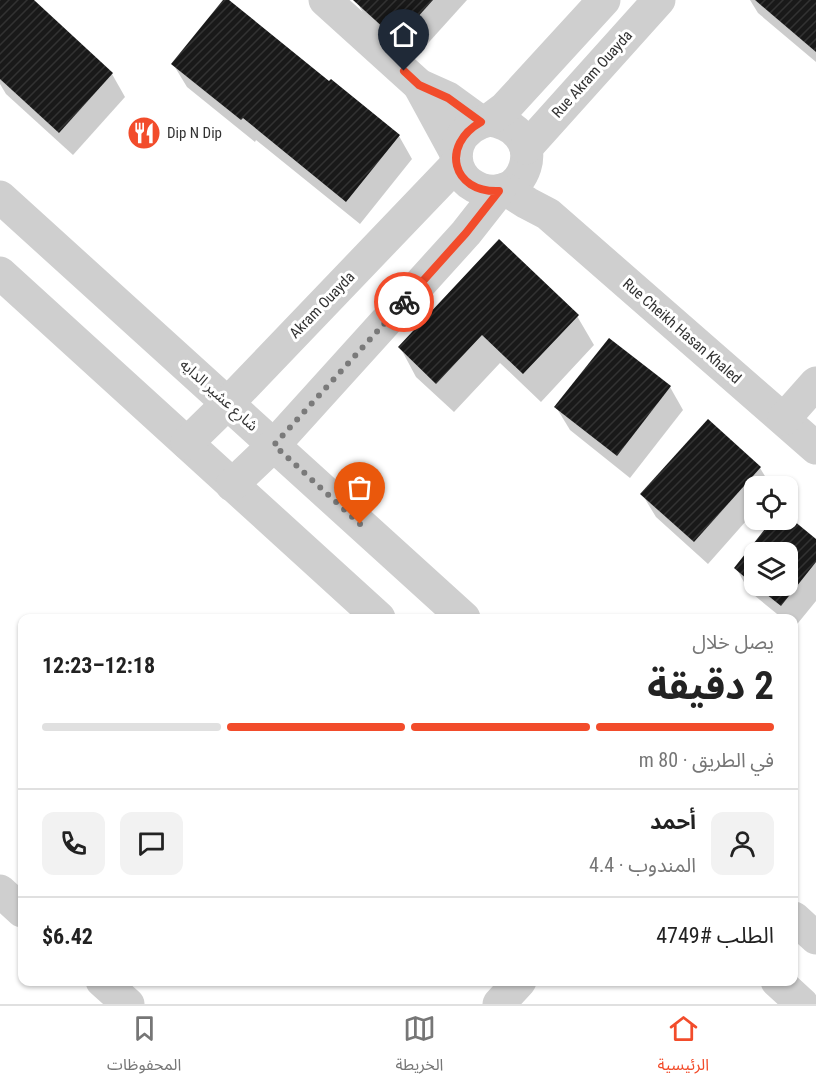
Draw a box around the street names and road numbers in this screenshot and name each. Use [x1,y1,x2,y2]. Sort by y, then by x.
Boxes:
street label: Rue Akram Ouayda [548,27,636,121]
street label: Akram Ouayda [286,268,358,342]
street label: Rue Cheikh Hasan Khaled [619,275,745,387]
street label: شارع عشير الدايه [174,355,262,437]

